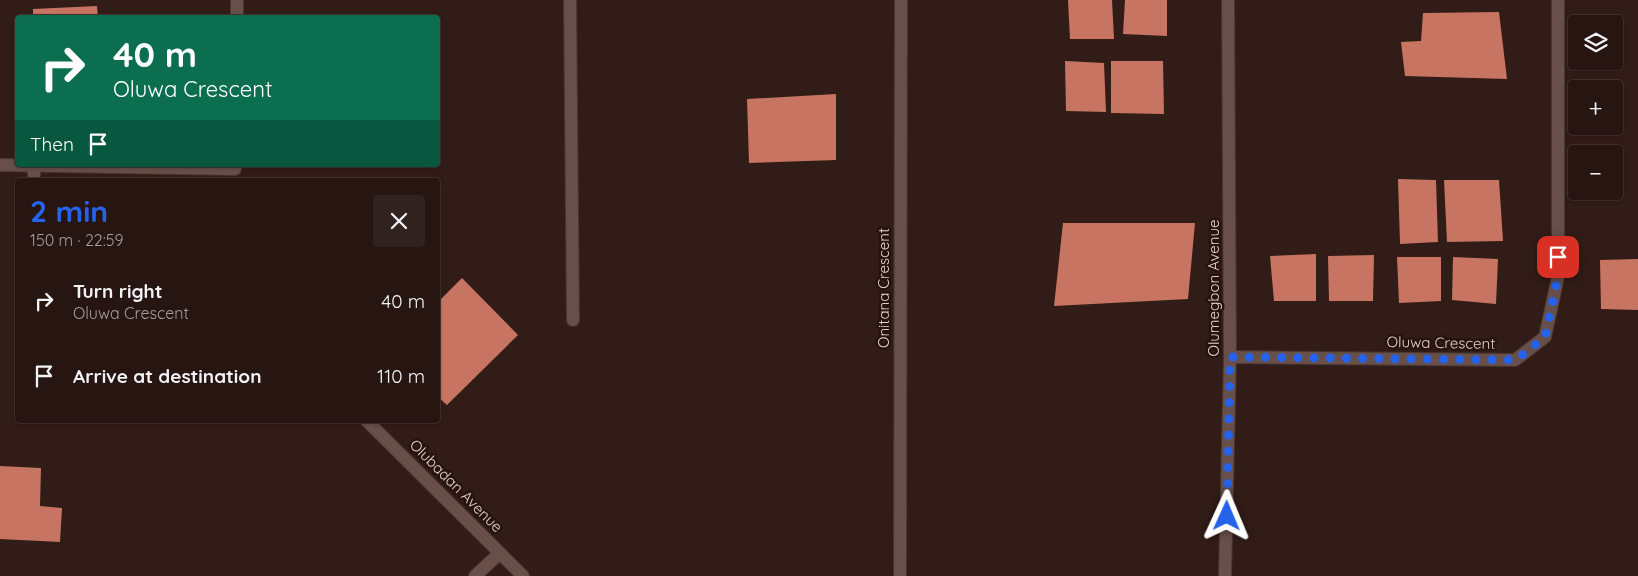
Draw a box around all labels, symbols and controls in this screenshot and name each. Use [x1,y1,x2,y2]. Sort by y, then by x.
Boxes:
map controls [1568,15,1623,200]
button: layers [1568,15,1623,70]
text: 40 m [113,32,197,76]
icon: right [30,35,95,100]
text: Oluwa Crescent [113,75,272,103]
button: + [1568,80,1623,135]
icon: arrive [84,130,112,158]
text: Then [30,132,74,156]
button: − [1568,145,1623,200]
text: 2 min [30,192,108,230]
button: close [373,195,425,247]
street label: Olumegbon Avenue [1204,219,1223,357]
street label: Onitana Crescent [874,228,893,348]
text: 150 m · 22:59 [30,230,123,250]
pin [1537,236,1579,278]
icon: arrive [1544,243,1572,271]
text: Turn right [73,279,162,303]
icon: right [30,287,58,315]
text: 40 m [381,289,425,313]
text: Oluwa Crescent [73,303,189,323]
street label: Oluwa Crescent [1387,332,1496,353]
icon: arrive [30,362,58,390]
text: Arrive at destination [73,364,262,388]
text: 110 m [377,364,425,388]
street label: Olubadan Avenue [406,435,507,536]
position arrow [1200,489,1252,541]

